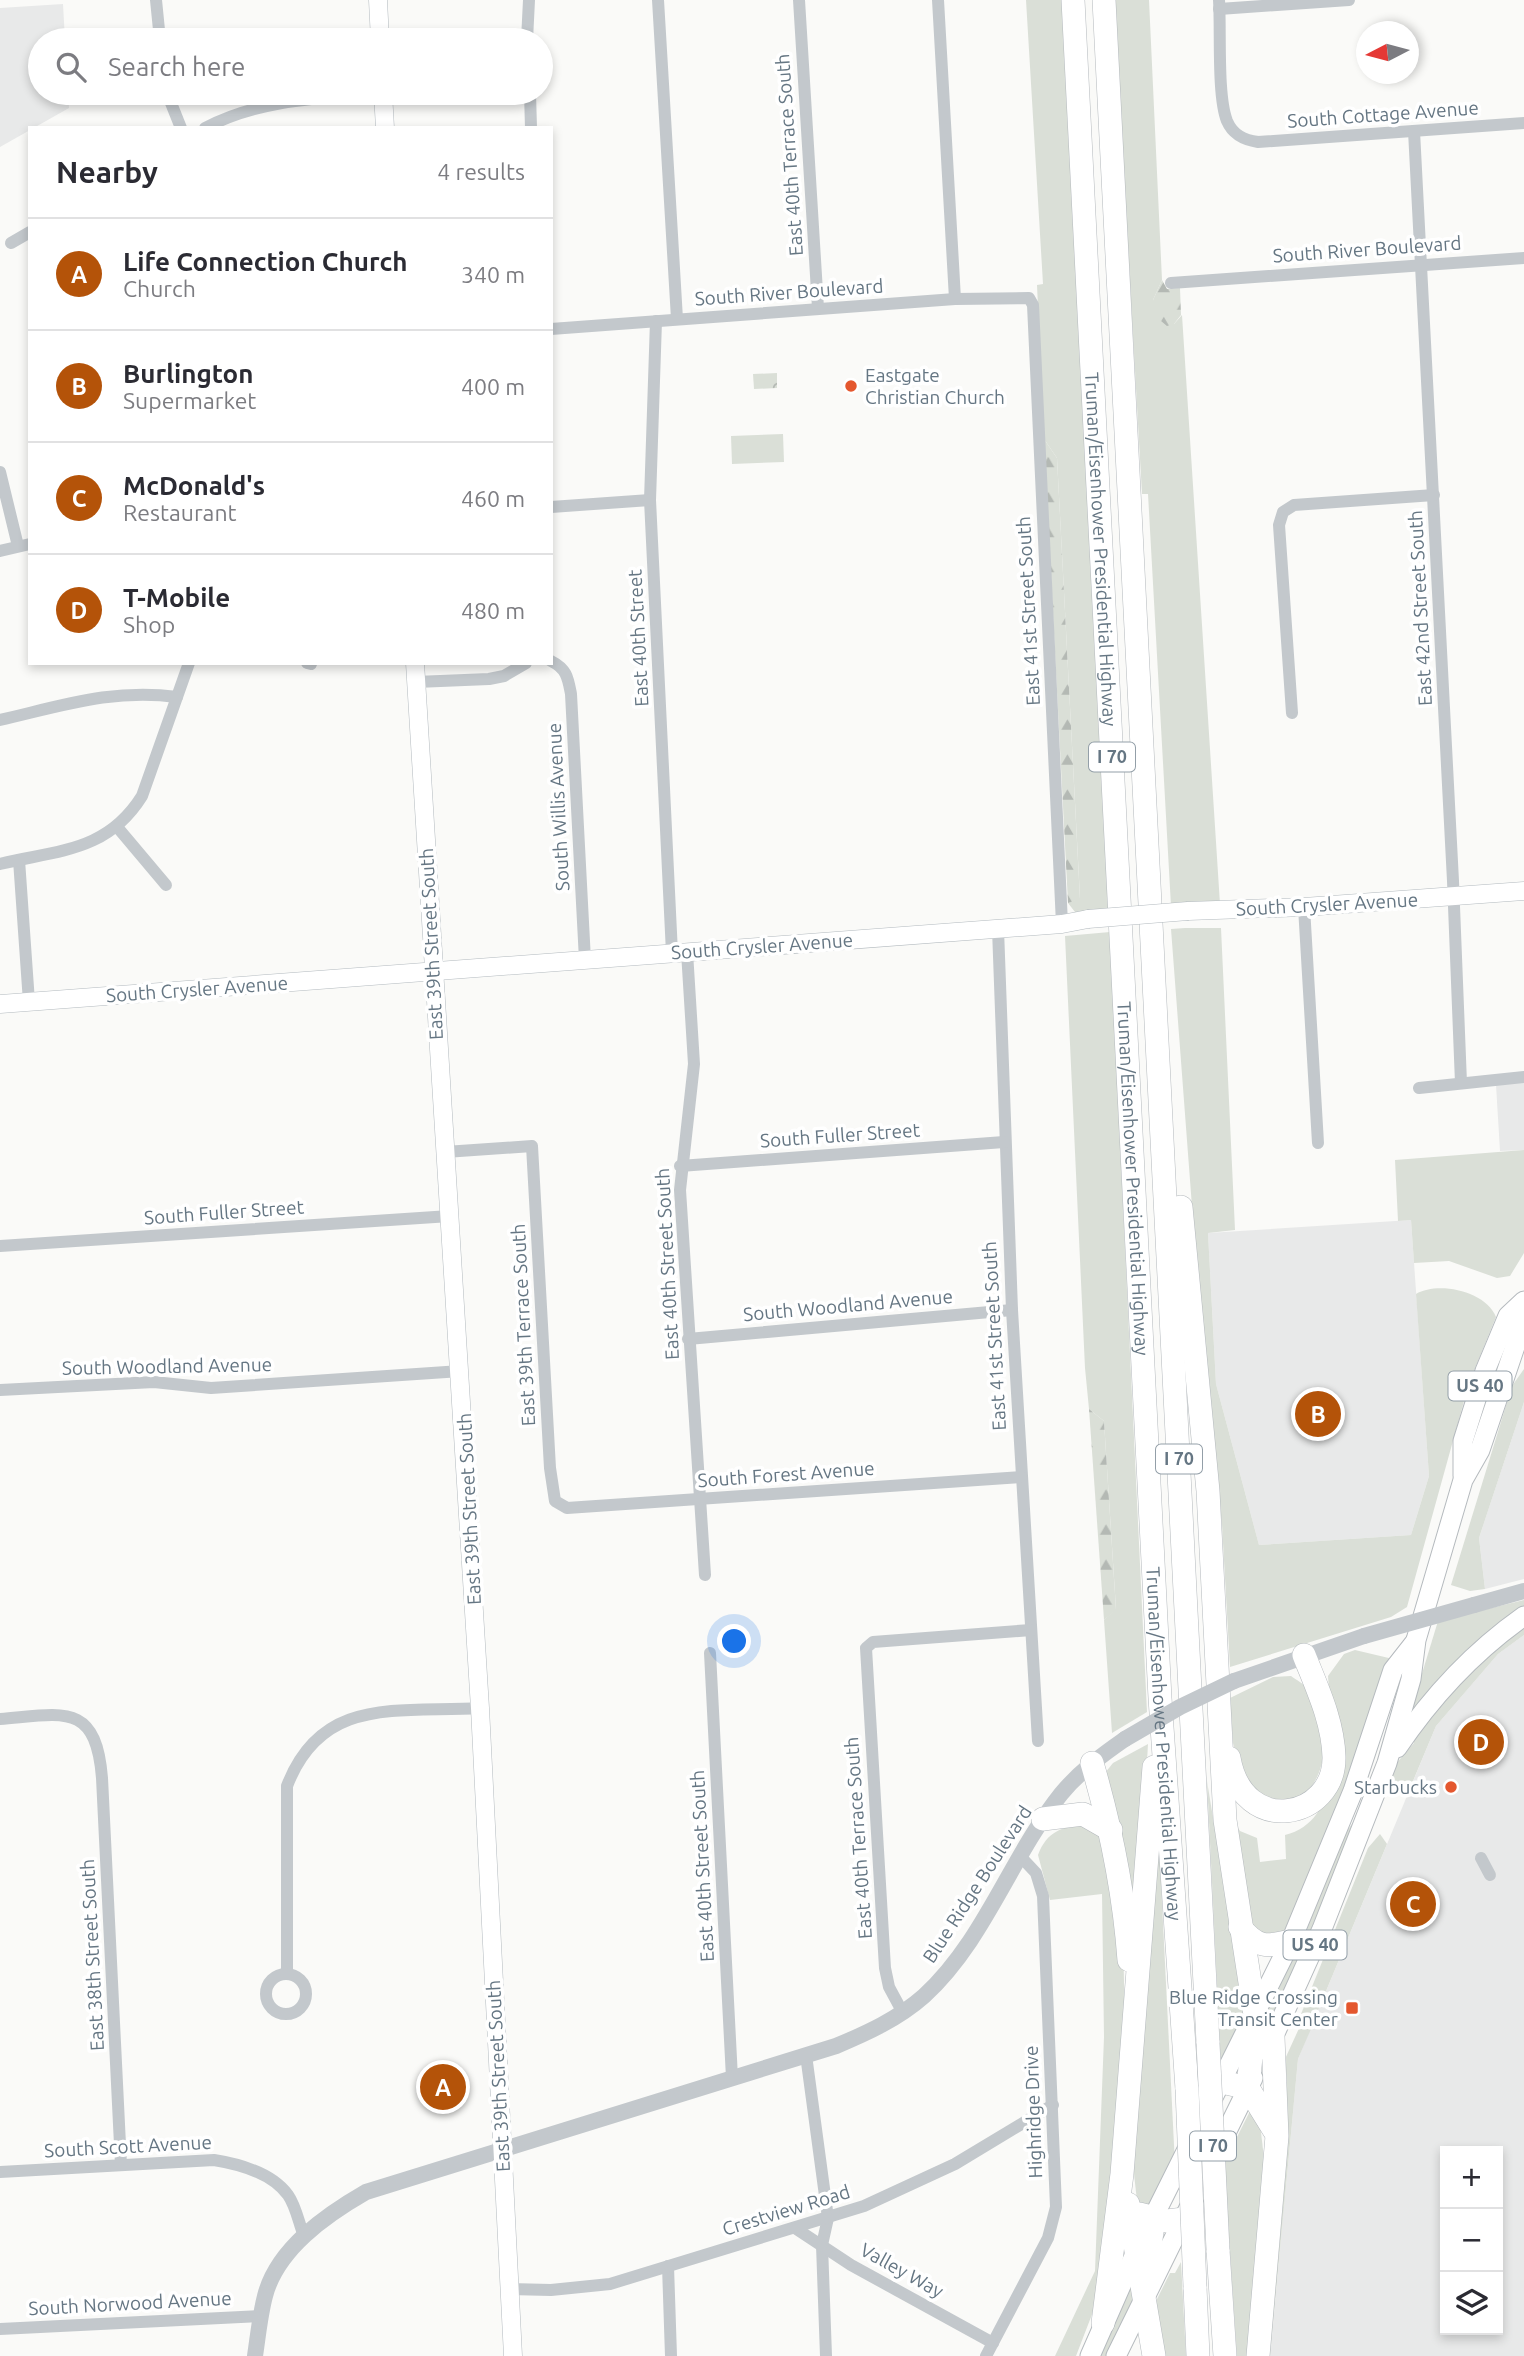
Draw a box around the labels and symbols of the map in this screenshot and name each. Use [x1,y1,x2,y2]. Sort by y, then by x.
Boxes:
north arrow [1356,21,1419,84]
street label: East 40th Terrace South [771,53,807,257]
street label: South Cottage Avenue [1287,96,1479,132]
street label: South River Boulevard [1272,231,1462,267]
street label: South River Boulevard [694,274,884,310]
place label: Eastgate Christian Church [865,364,1005,408]
street label: Truman/Eisenhower Presidential Highway [1081,372,1121,727]
marker: Eastgate Christian Church [843,378,859,394]
street label: East 42nd Street South [1404,510,1436,706]
street label: East 41st Street South [1012,516,1044,706]
street label: East 40th Street [623,568,653,707]
street label: South Willis Avenue [543,722,573,892]
road number: I 70 [1089,742,1135,772]
street label: East 39th Street South [415,847,447,1041]
street label: South Crysler Avenue [1235,888,1419,920]
street label: South Crysler Avenue [670,929,854,963]
street label: South Crysler Avenue [105,972,289,1006]
street label: Truman/Eisenhower Presidential Highway [1113,1001,1153,1356]
street label: South Fuller Street [759,1118,921,1152]
street label: East 40th Street South [651,1167,683,1361]
street label: South Fuller Street [143,1195,305,1229]
street label: East 39th Terrace South [507,1223,539,1427]
street label: East 41st Street South [978,1241,1010,1431]
street label: South Woodland Avenue [742,1285,954,1325]
street label: South Woodland Avenue [62,1353,272,1379]
road number: US 40 [1448,1372,1512,1400]
pin: B [1295,1388,1341,1440]
street label: East 39th Street South [453,1412,485,1606]
road number: I 70 [1156,1444,1202,1474]
street label: South Forest Avenue [697,1457,875,1491]
street label: Truman/Eisenhower Presidential Highway [1142,1566,1186,1921]
your location [717,1624,751,1658]
pin: D [1458,1716,1504,1768]
street label: East 40th Terrace South [840,1736,876,1940]
street label: East 40th Street South [686,1769,718,1963]
place label: Starbucks [1354,1776,1437,1798]
marker: Starbucks [1443,1779,1459,1795]
street label: Blue Ridge Boulevard [918,1801,1036,1967]
street label: East 38th Street South [76,1858,108,2052]
pin: C [1390,1878,1436,1930]
road number: US 40 [1284,1930,1346,1959]
street label: East 39th Street South [482,1979,514,2173]
place label: Blue Ridge Crossing Transit Center [1169,1986,1338,2030]
marker: Blue Ridge Crossing Transit Center [1344,2000,1360,2016]
street label: Highridge Drive [1020,2045,1046,2179]
pin: A [420,2061,466,2113]
street label: South Scott Avenue [44,2131,212,2161]
road number: I 70 [1190,2132,1236,2160]
street label: Crestview Road [720,2180,852,2240]
street label: Valley Way [857,2238,947,2302]
street label: South Norwood Avenue [28,2287,232,2319]

